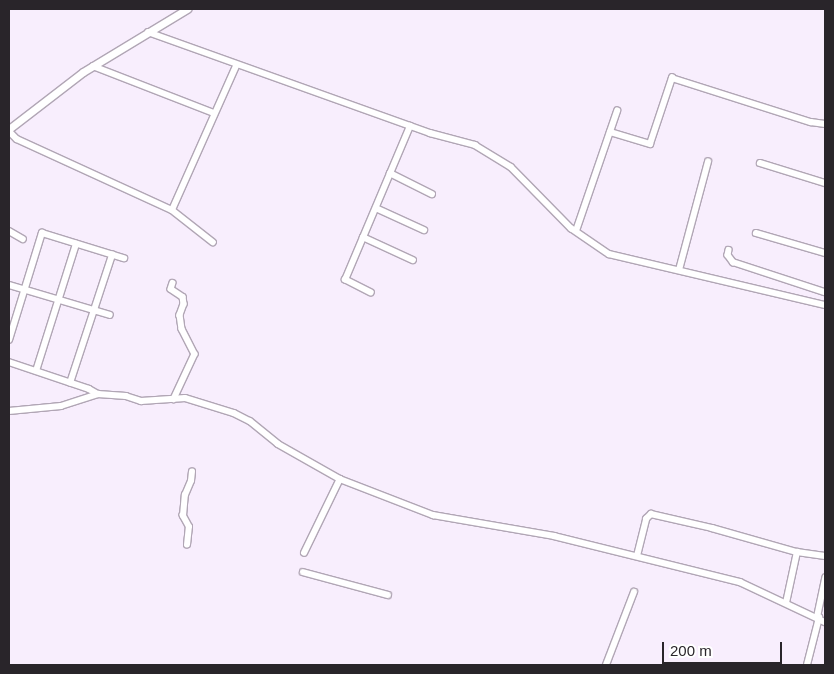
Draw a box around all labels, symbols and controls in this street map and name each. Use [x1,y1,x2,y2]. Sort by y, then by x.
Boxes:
scale bar [664,632,784,664]
text: 200 m [670,642,712,659]

